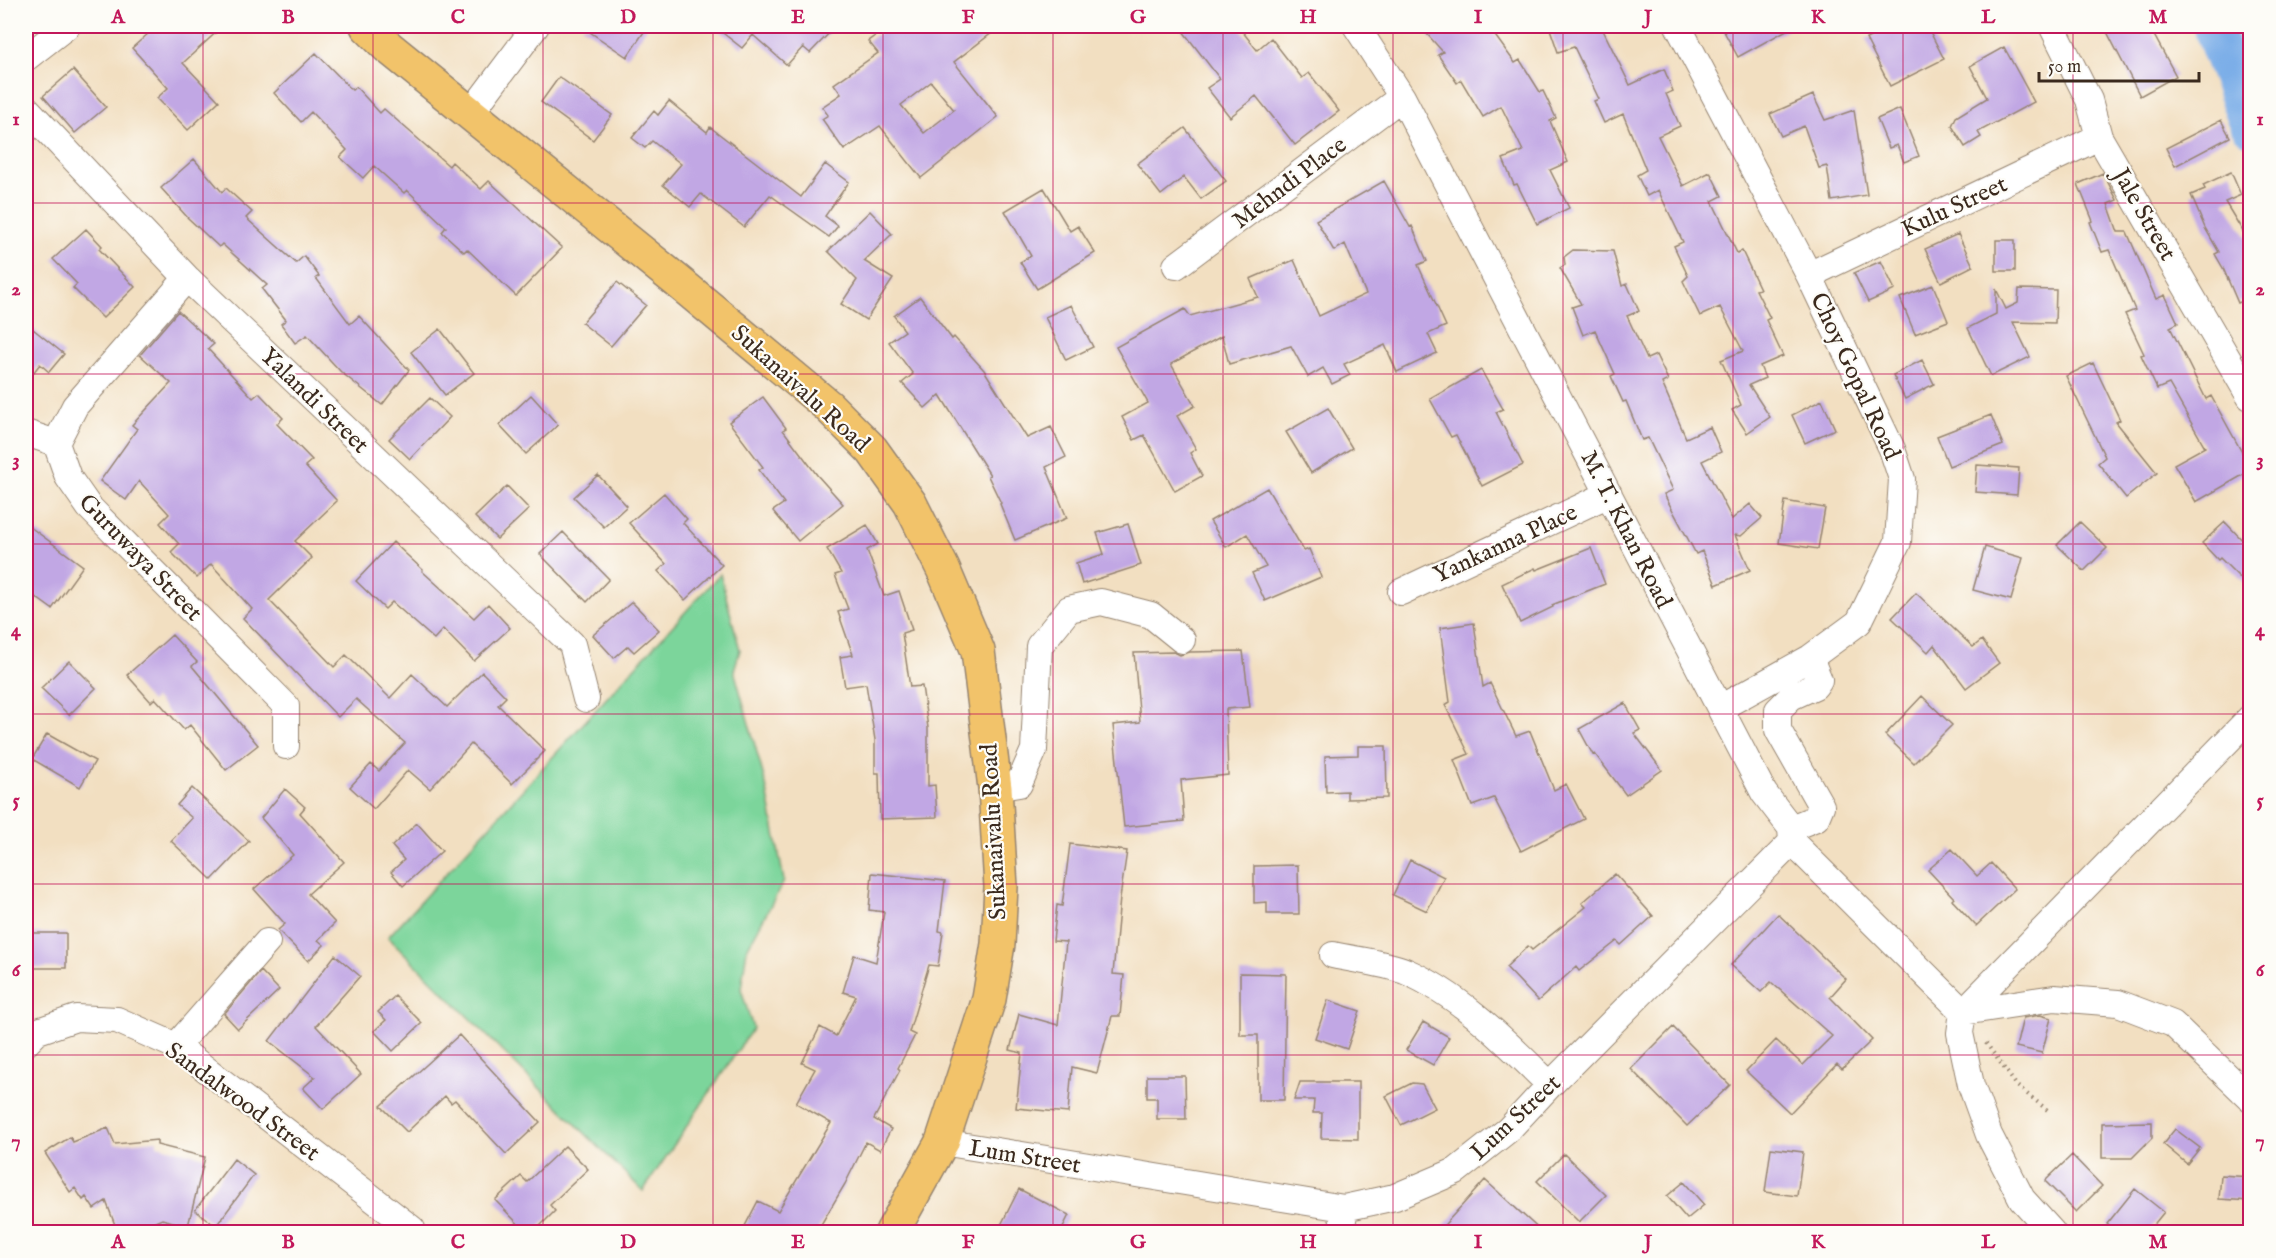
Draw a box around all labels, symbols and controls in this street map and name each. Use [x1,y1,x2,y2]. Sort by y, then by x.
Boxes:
text: A [110,5,126,30]
text: B [281,5,295,30]
text: C [451,5,465,30]
text: D [620,5,636,30]
text: E [791,5,805,30]
text: F [962,5,975,30]
text: G [1130,5,1147,30]
text: H [1299,5,1317,30]
text: I [1474,5,1483,30]
text: J [1641,5,1653,30]
text: K [1811,5,1827,30]
text: L [1981,5,1996,30]
text: M [2149,5,2168,30]
scale bar [2039,45,2200,83]
text: 50 m [2048,56,2081,79]
text: 1 [12,107,20,132]
text: 1 [2256,107,2264,132]
street label: Mehndi Place [1226,130,1353,236]
street label: Jale Street [2103,160,2183,267]
street label: Kulu Street [1897,169,2013,245]
text: 2 [11,277,21,302]
text: 2 [2255,277,2265,302]
street label: Choy Gopal Road [1802,288,1907,465]
street label: Sukanaivalu Road [724,318,876,460]
street label: Yalandi Street [253,341,375,461]
street label: M. T. Khan Road [1573,446,1679,614]
text: 3 [12,448,20,473]
text: 3 [2256,448,2264,473]
street label: Guruwaya Street [71,488,209,628]
street label: Yankanna Place [1429,497,1583,591]
text: 4 [11,618,22,643]
text: 4 [2255,618,2266,643]
street label: Sukanaivalu Road [974,743,1015,921]
text: 5 [12,788,20,813]
text: 5 [2256,788,2264,813]
text: 6 [12,958,22,983]
text: 6 [2256,958,2266,983]
street label: Sandalwood Street [159,1036,326,1169]
street label: Lum Street [1464,1068,1568,1168]
text: 7 [11,1129,21,1154]
text: 7 [2255,1129,2265,1154]
street label: Lum Street [967,1133,1083,1182]
text: A [110,1230,126,1255]
text: B [281,1230,295,1255]
text: C [451,1230,465,1255]
text: D [620,1230,636,1255]
text: E [791,1230,805,1255]
text: F [962,1230,975,1255]
text: G [1130,1230,1147,1255]
text: H [1299,1230,1317,1255]
text: I [1474,1230,1483,1255]
text: J [1641,1230,1653,1255]
text: K [1811,1230,1827,1255]
text: L [1981,1230,1996,1255]
text: M [2149,1230,2168,1255]

